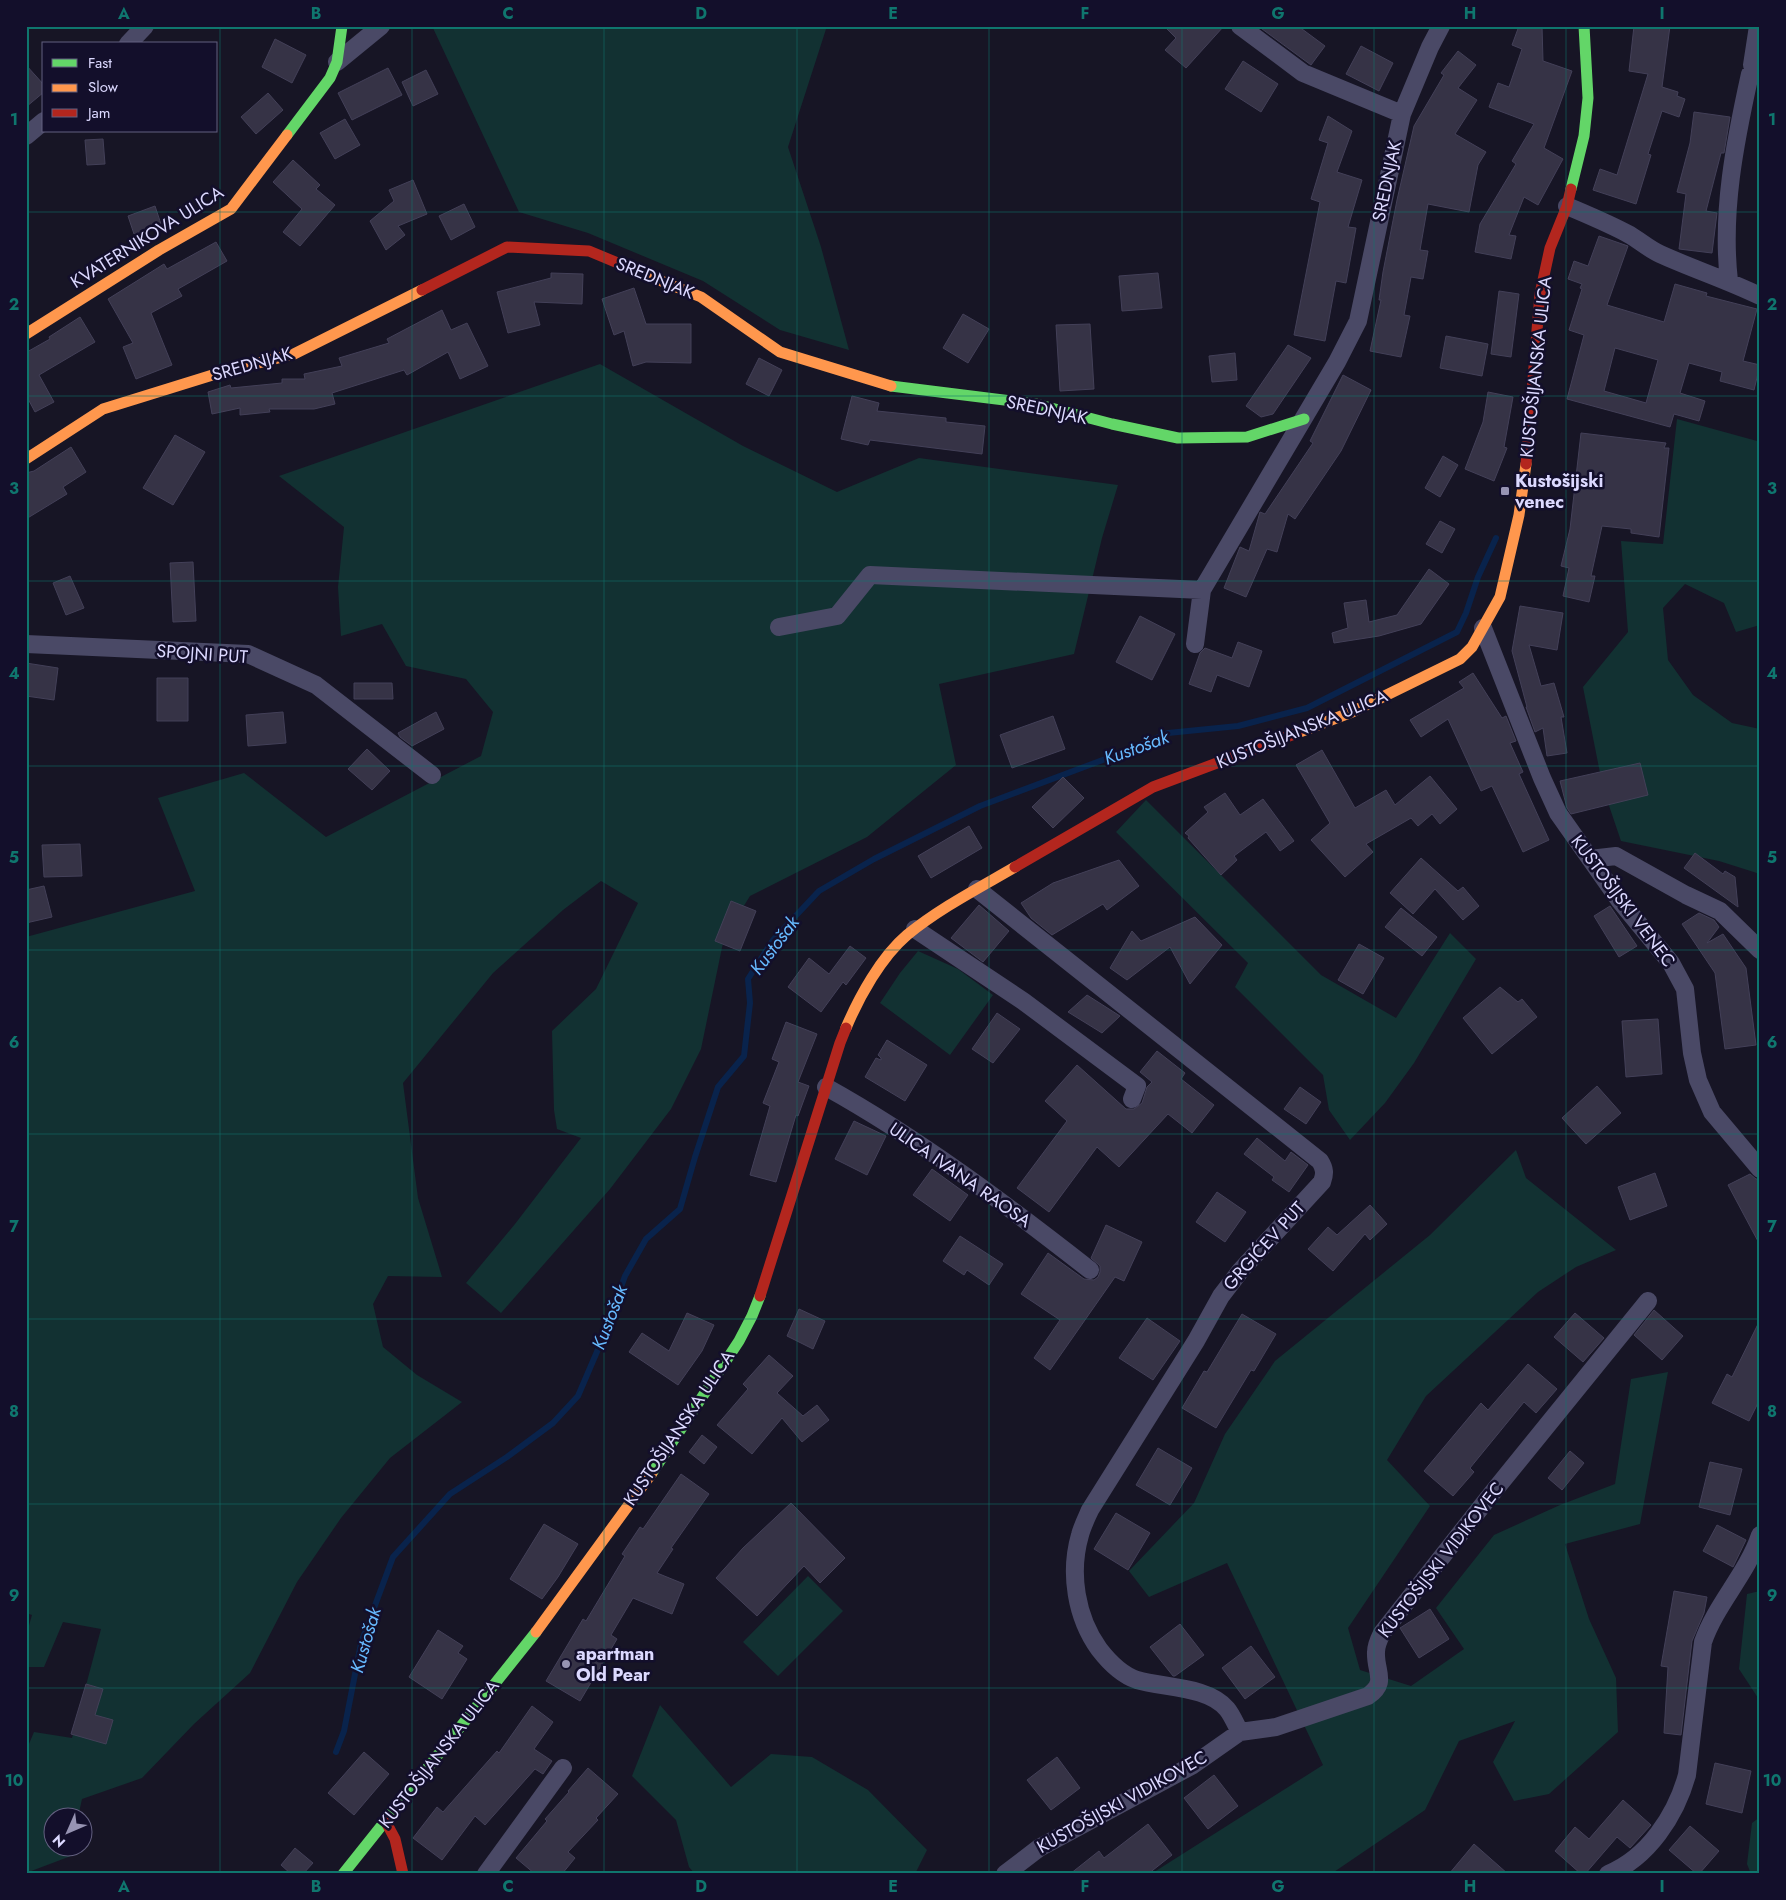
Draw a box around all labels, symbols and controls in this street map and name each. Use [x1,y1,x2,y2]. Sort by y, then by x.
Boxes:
text: A [117,2,130,25]
text: B [311,2,321,25]
text: C [502,2,514,25]
text: D [695,2,707,25]
text: E [888,2,898,25]
text: F [1081,2,1089,25]
text: G [1271,2,1285,25]
text: H [1464,2,1476,25]
text: I [1659,2,1665,25]
legend [42,42,218,132]
text: Fast [88,52,112,74]
text: Slow [88,76,119,98]
text: Jam [86,102,111,124]
text: 1 [10,108,18,131]
text: 1 [1768,108,1776,131]
street label: SREDNJAK [1366,137,1408,224]
street label: KVATERNIKOVA ULICA [65,179,229,295]
street label: SREDNJAK [612,251,699,306]
street label: KUSTOŠIJANSKA ULICA [1514,275,1558,459]
text: 2 [9,293,19,316]
text: 2 [1767,293,1777,316]
street label: SREDNJAK [209,340,296,388]
street label: SREDNJAK [1004,389,1091,431]
place label: Kustošijski venec [1514,468,1604,515]
text: 3 [9,477,19,500]
text: 3 [1767,477,1777,500]
marker: Kustošijski venec [1499,485,1511,497]
street label: SPOJNI PUT [155,638,249,670]
text: 4 [8,662,20,685]
text: 4 [1766,662,1778,685]
street label: KUSTOŠIJANSKA ULICA [1213,683,1392,775]
water label: Kustošak [1100,723,1173,772]
street label: KUSTOŠIJSKI VENEC [1565,830,1681,972]
text: 5 [9,846,19,869]
text: 5 [1767,846,1777,869]
water label: Kustošak [743,910,806,980]
text: 6 [9,1031,19,1054]
text: 6 [1767,1031,1777,1054]
street label: ULICA IVANA RAOSA [884,1116,1036,1234]
street label: GRGIĆEV PUT [1217,1195,1311,1296]
text: 7 [9,1215,19,1238]
text: 7 [1767,1215,1777,1238]
water label: Kustošak [585,1280,634,1354]
street label: KUSTOŠIJANSKA ULICA [617,1345,741,1511]
text: 8 [9,1400,19,1423]
text: 8 [1767,1400,1777,1423]
street label: KUSTOŠIJSKI VIDIKOVEC [1372,1477,1510,1643]
text: 9 [9,1584,19,1607]
text: 9 [1767,1584,1777,1607]
water label: Kustošak [343,1603,388,1676]
place label: apartman Old Pear [576,1641,654,1688]
marker: apartman Old Pear [560,1658,572,1670]
street label: KUSTOŠIJANSKA ULICA [373,1674,505,1834]
street label: KUSTOŠIJSKI VIDIKOVEC [1032,1744,1212,1860]
text: 10 [5,1769,23,1792]
text: 10 [1763,1769,1781,1792]
north arrow [42,1808,92,1858]
text: N [48,1830,70,1852]
text: A [117,1875,130,1898]
text: B [311,1875,321,1898]
text: C [502,1875,514,1898]
text: D [695,1875,707,1898]
text: E [888,1875,898,1898]
text: F [1081,1875,1089,1898]
text: G [1271,1875,1285,1898]
text: H [1464,1875,1476,1898]
text: I [1659,1875,1665,1898]

